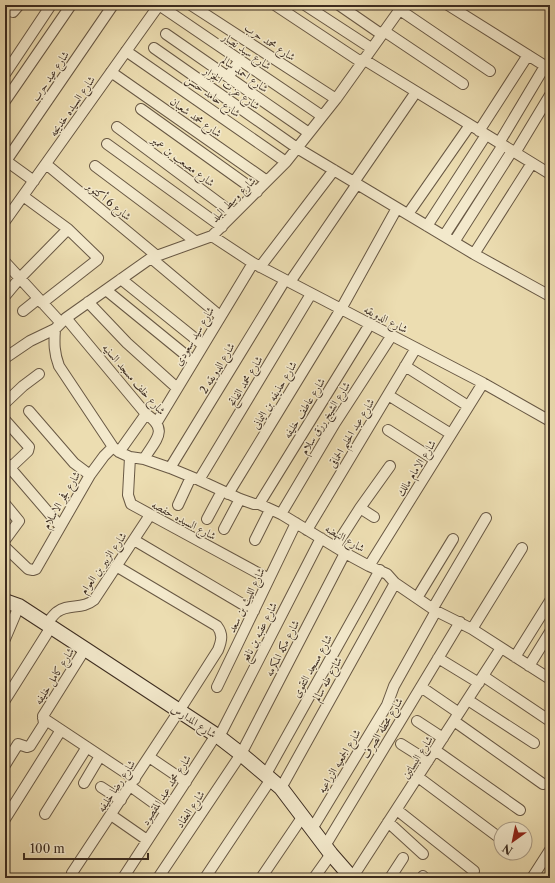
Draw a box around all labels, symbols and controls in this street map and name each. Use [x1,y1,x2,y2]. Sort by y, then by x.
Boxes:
street label: شارع محمد حرب [240,20,298,66]
street label: شارع سيد نصار [217,29,274,75]
street label: شارع عيد حرب [28,48,74,106]
street label: شارع احمد سالم [217,53,271,98]
street label: شارع عزت الجزار [199,63,263,115]
street label: شارع حامد حسن [181,72,243,122]
street label: شارع السيده خديجه [46,73,100,141]
street label: شارع محمد شعبان [166,94,225,142]
street label: شارع مصعب بن عمير [146,132,218,192]
street label: شارع وسط البلد [207,173,261,227]
street label: شارع 6 أكتوبر [81,177,135,226]
street label: شارع الدويقه [360,302,410,339]
street label: شارع سيد سعودى [171,304,220,370]
street label: شارع الدويقه 2 [196,340,240,397]
street label: شارع خلف مسجد السنيه [97,341,169,419]
street label: شارع محمد الفاتح [225,353,268,410]
street label: شارع حذيفه بن اليمانى [248,358,302,433]
street label: شارع عاطف خليفه [280,375,331,443]
street label: شارع الشيخ رزق سلام [297,379,356,459]
street label: شارع عبد الحليم الحماقى [325,396,381,472]
street label: شارع الامام مالك [393,437,441,500]
street label: شارع فجر الاسلام [39,469,86,533]
street label: شارع السيده حفصه [148,497,219,545]
street label: شارع النهضه [321,521,367,558]
street label: شارع الزبير بن العوام [76,529,132,598]
street label: شارع الليث بن سعد [224,565,270,636]
street label: شارع عقبه بن نافع [238,600,283,666]
street label: شارع مكه المكرمه [262,617,305,680]
street label: شارع مسجد التقوى [289,632,338,701]
street label: شارع كامل خليفه [31,645,80,709]
street label: شارع طه سالم [309,654,348,705]
street label: شارع محطه الصرف [358,695,408,763]
street label: شارع المدارس [167,701,219,743]
street label: شارع الجمعيه الزراعيه [314,726,366,797]
street label: شارع البساتين [398,733,439,783]
street label: شارع محمد عبد المقصود [138,752,197,830]
street label: شارع رضا خليفه [94,757,141,816]
street label: شارع العقاد [172,788,210,832]
north arrow [493,821,533,861]
scale bar [24,835,148,861]
text: 100 m [30,841,65,856]
text: N [499,841,515,858]

